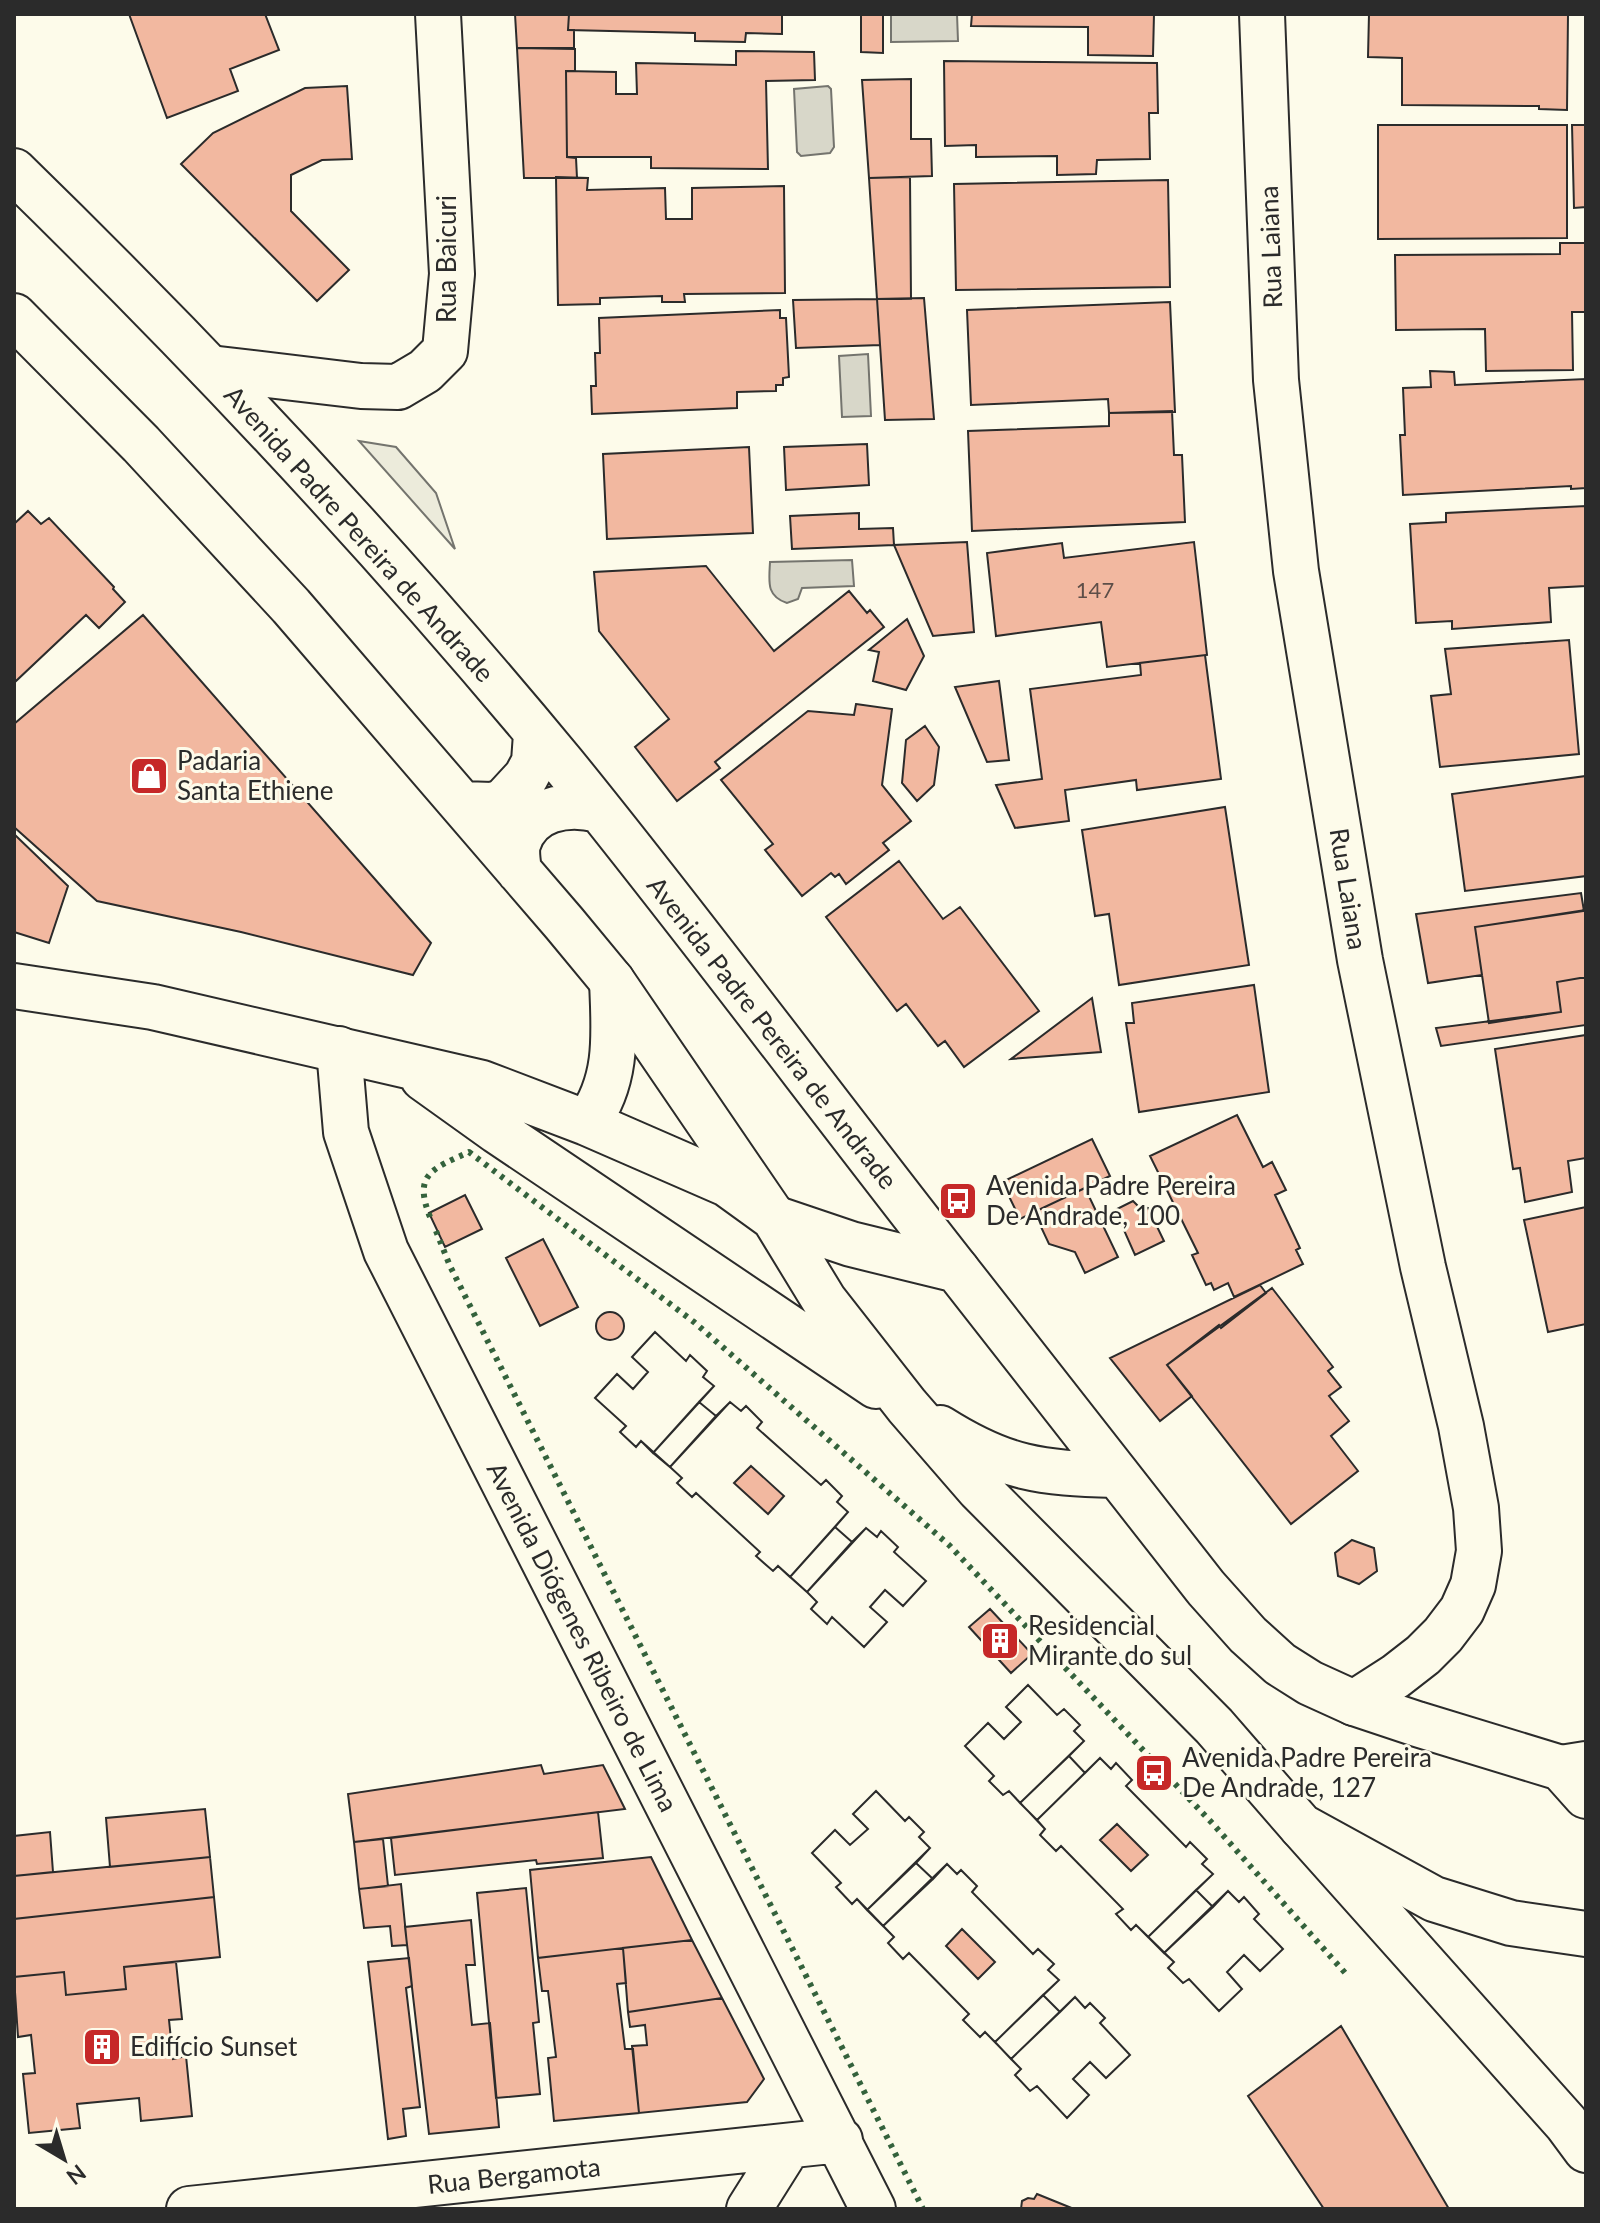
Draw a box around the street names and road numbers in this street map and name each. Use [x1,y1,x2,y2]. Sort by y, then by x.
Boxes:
street label: Rua Laiana [1252,185,1288,309]
street label: Rua Baicuri [430,195,462,323]
street label: Avenida Padre Pereira de Andrade [218,379,501,688]
street label: Rua Laiana [1324,826,1374,952]
street label: Avenida Padre Pereira de Andrade [641,870,905,1195]
street label: Avenida Diógenes Ribeiro de Lima [481,1456,685,1817]
street label: Rua Bergamota [426,2150,602,2200]

